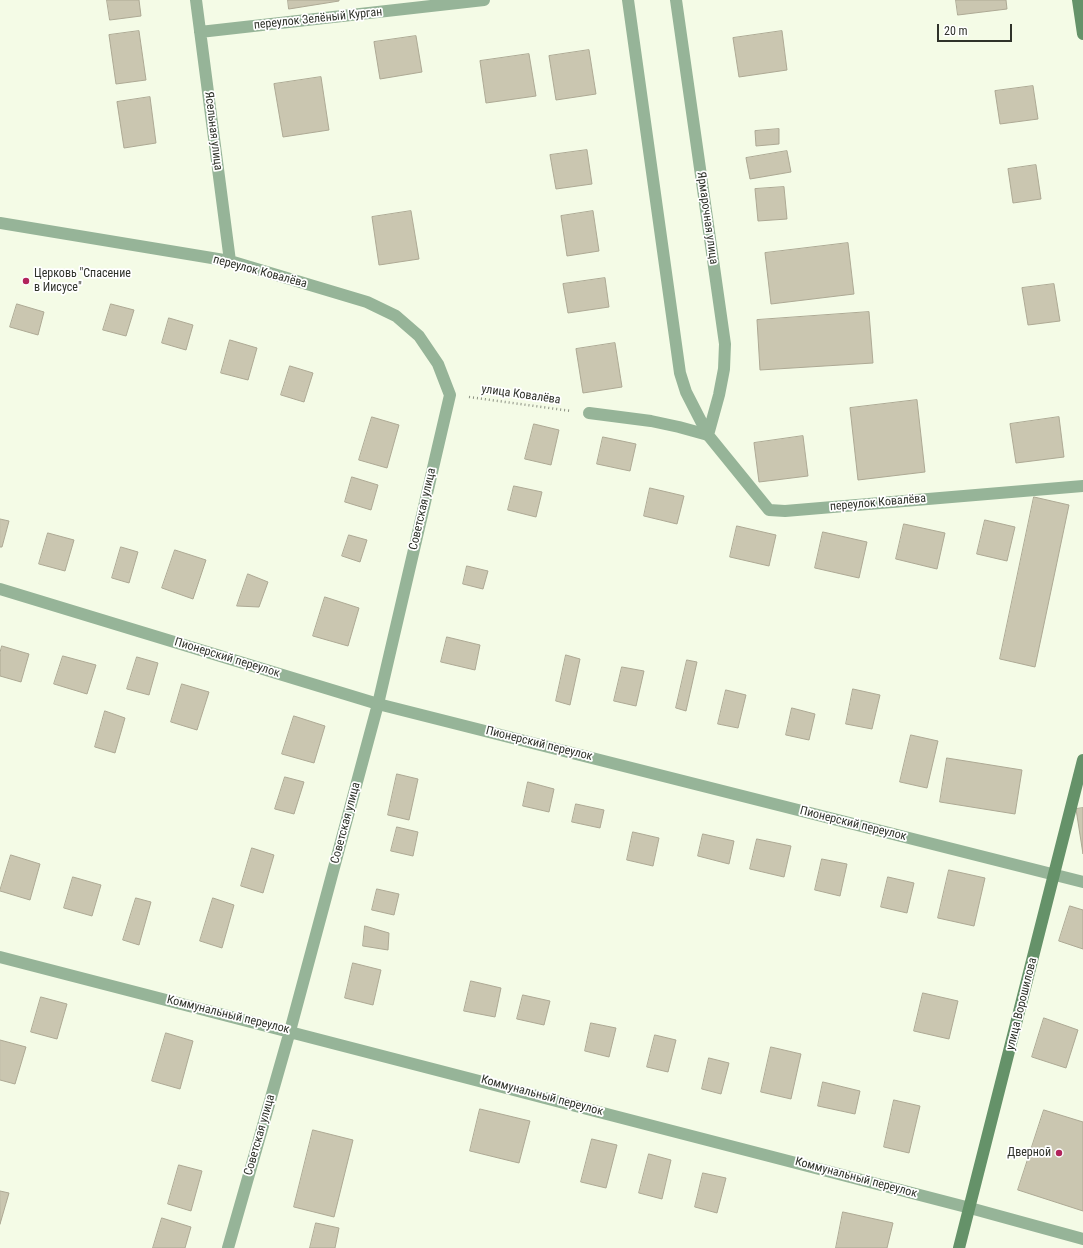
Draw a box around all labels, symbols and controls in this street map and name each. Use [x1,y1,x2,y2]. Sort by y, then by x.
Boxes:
street label: переулок Зелёный Курган [253,5,383,33]
scale bar [939,16,1014,42]
text: 20 m [944,24,968,38]
street label: Ясельная улица [201,91,225,171]
street label: Ярмарочная улица [693,171,721,265]
street label: переулок Ковалёва [212,253,308,291]
place label: Церковь "Спасение в Иисусе" [34,267,131,295]
marker: Церковь "Спасение в Иисусе" [21,276,31,286]
street label: улица Ковалёва [481,382,561,408]
street label: Советская улица [407,467,439,551]
street label: переулок Ковалёва [829,492,927,514]
street label: Пионерский переулок [173,635,281,681]
street label: Пионерский переулок [484,724,594,764]
street label: Советская улица [328,781,364,865]
street label: Пионерский переулок [798,804,908,844]
street label: улица Ворошилова [1004,956,1040,1052]
street label: Коммунальный переулок [165,993,291,1037]
street label: Коммунальный переулок [479,1073,605,1119]
street label: Советская улица [242,1093,278,1177]
place label: Дверной [1007,1146,1051,1160]
marker: Дверной [1054,1148,1064,1158]
street label: Коммунальный переулок [793,1155,919,1201]

